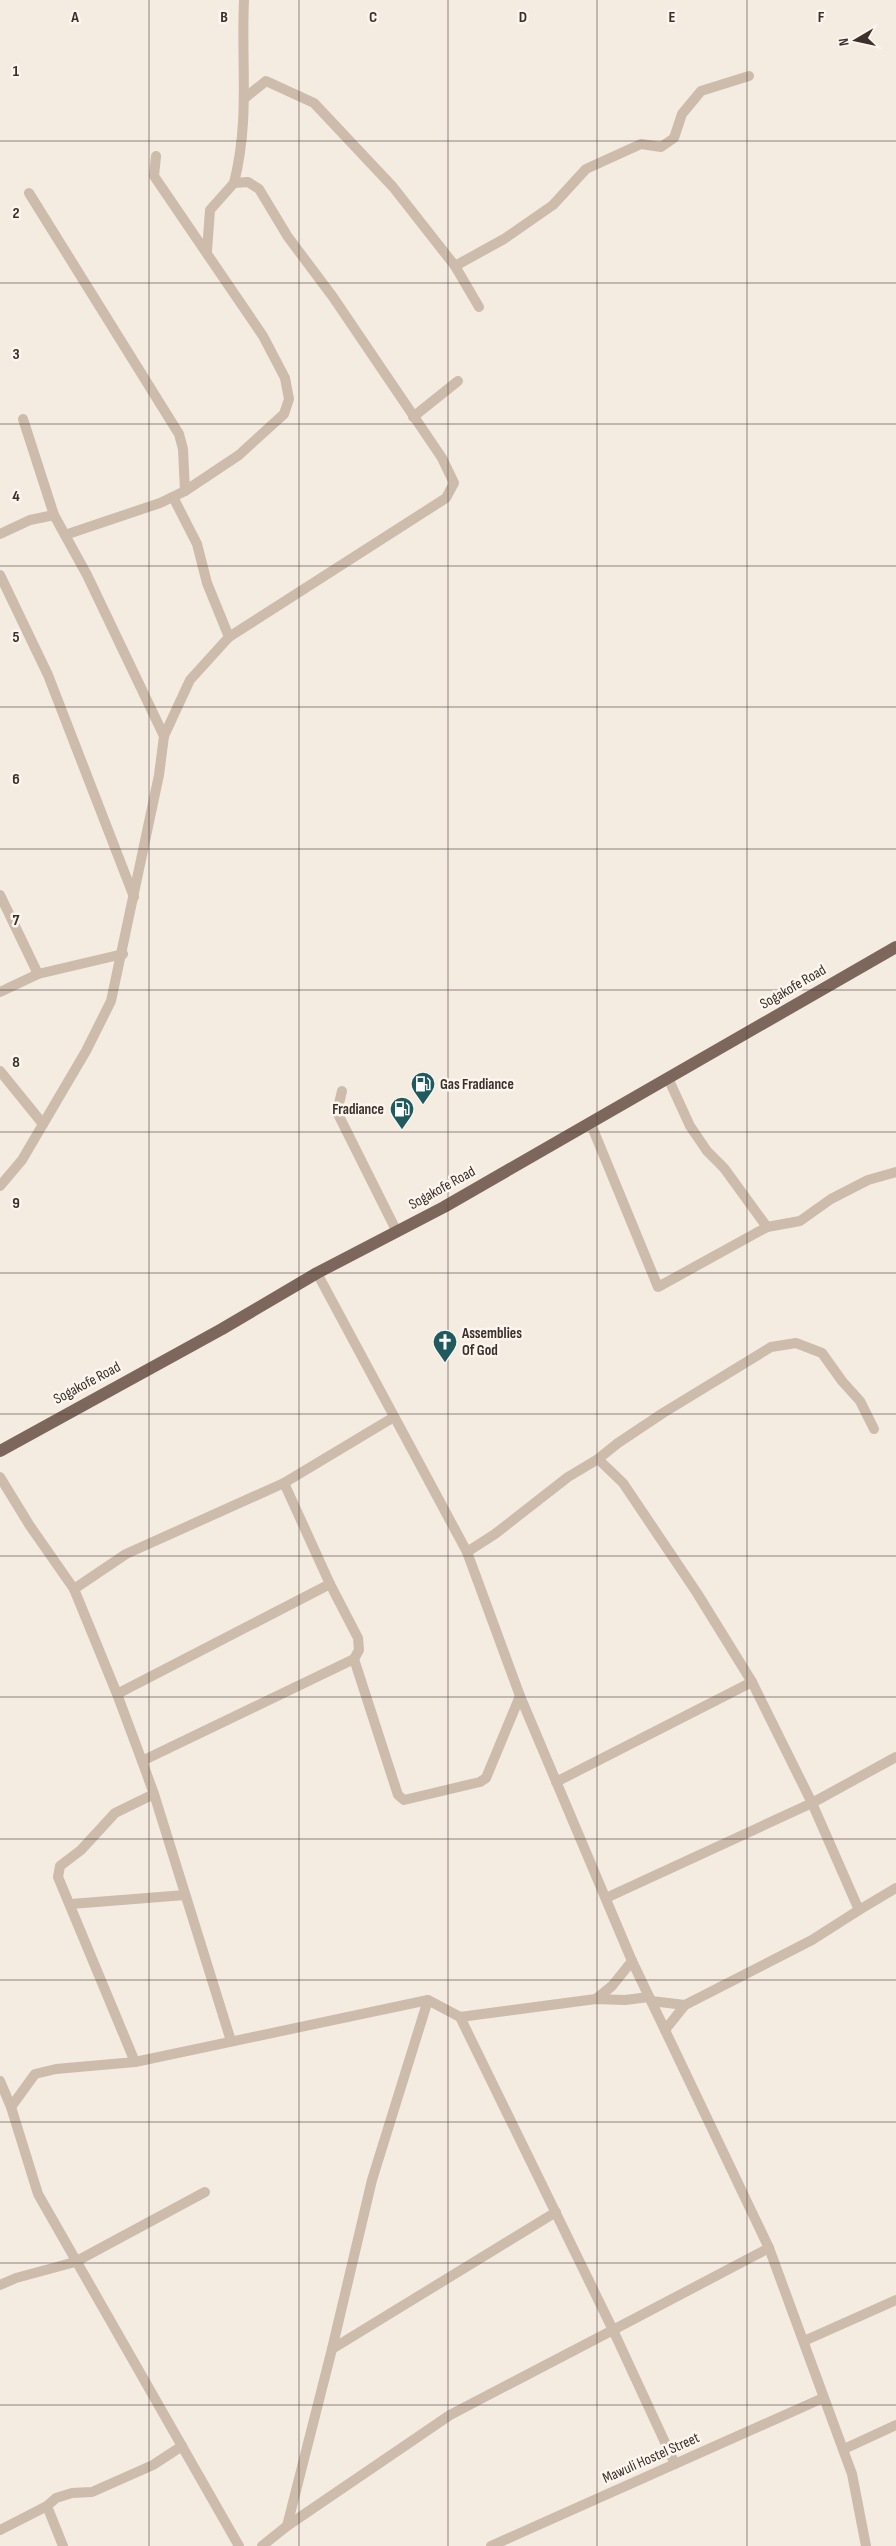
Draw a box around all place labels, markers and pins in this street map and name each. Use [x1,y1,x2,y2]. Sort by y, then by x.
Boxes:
fuel station icon: Gas Fradiance [410,1071,436,1105]
place label: Gas Fradiance [440,1075,514,1094]
fuel station icon: Fradiance [389,1096,415,1130]
place label: Fradiance [332,1100,384,1119]
place label: Assemblies Of God [461,1324,522,1360]
church icon: Assemblies Of God [432,1329,458,1363]

